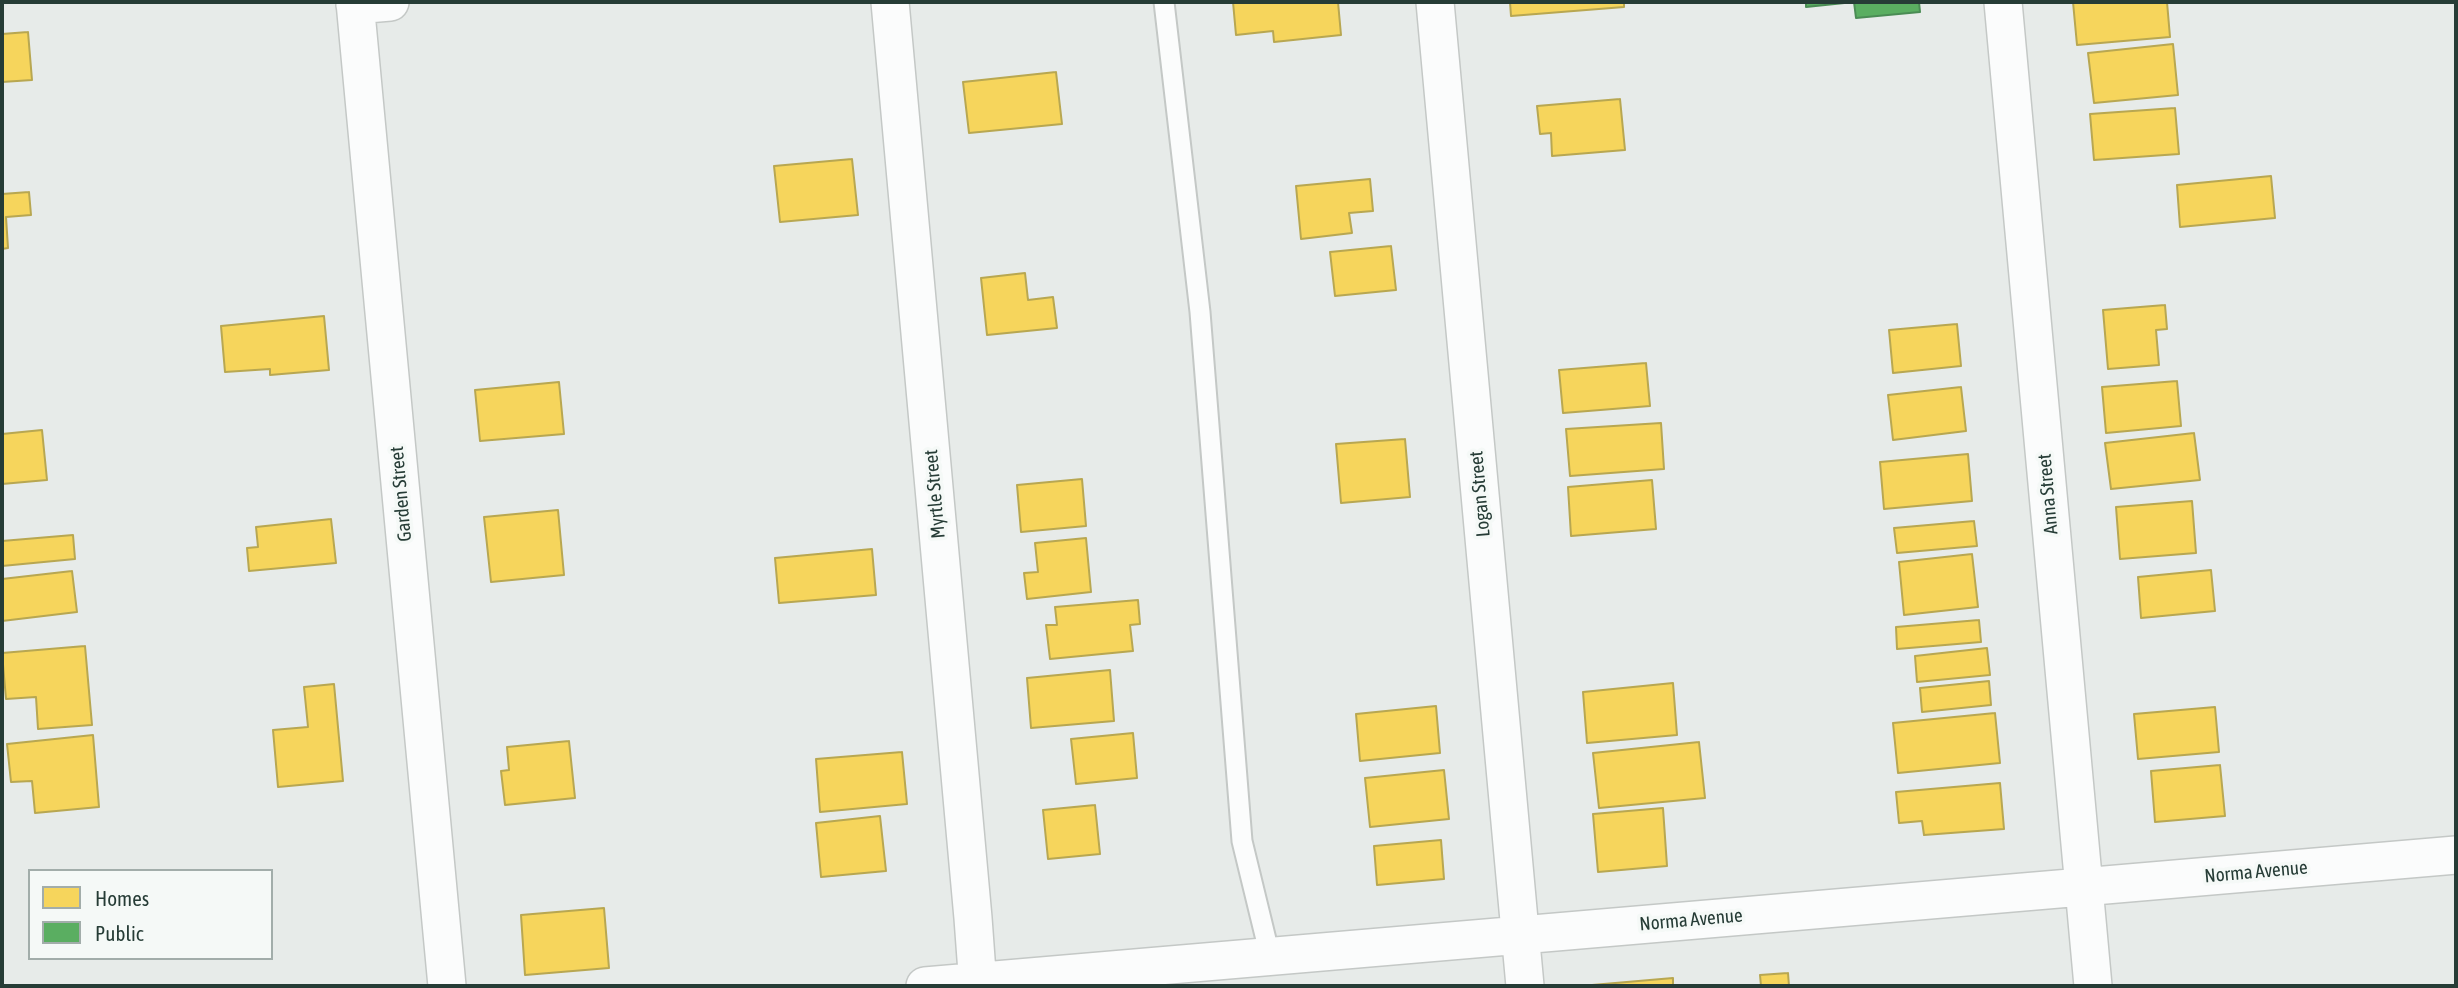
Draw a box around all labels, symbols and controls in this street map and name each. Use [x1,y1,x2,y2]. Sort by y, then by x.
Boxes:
street label: Garden Street [385,445,417,543]
street label: Myrtle Street [920,449,950,539]
street label: Logan Street [1465,450,1495,538]
street label: Anna Street [2033,453,2063,535]
street label: Norma Avenue [2203,856,2309,888]
legend [28,869,273,960]
text: Homes [95,886,149,910]
street label: Norma Avenue [1638,904,1744,936]
text: Public [95,921,144,945]

